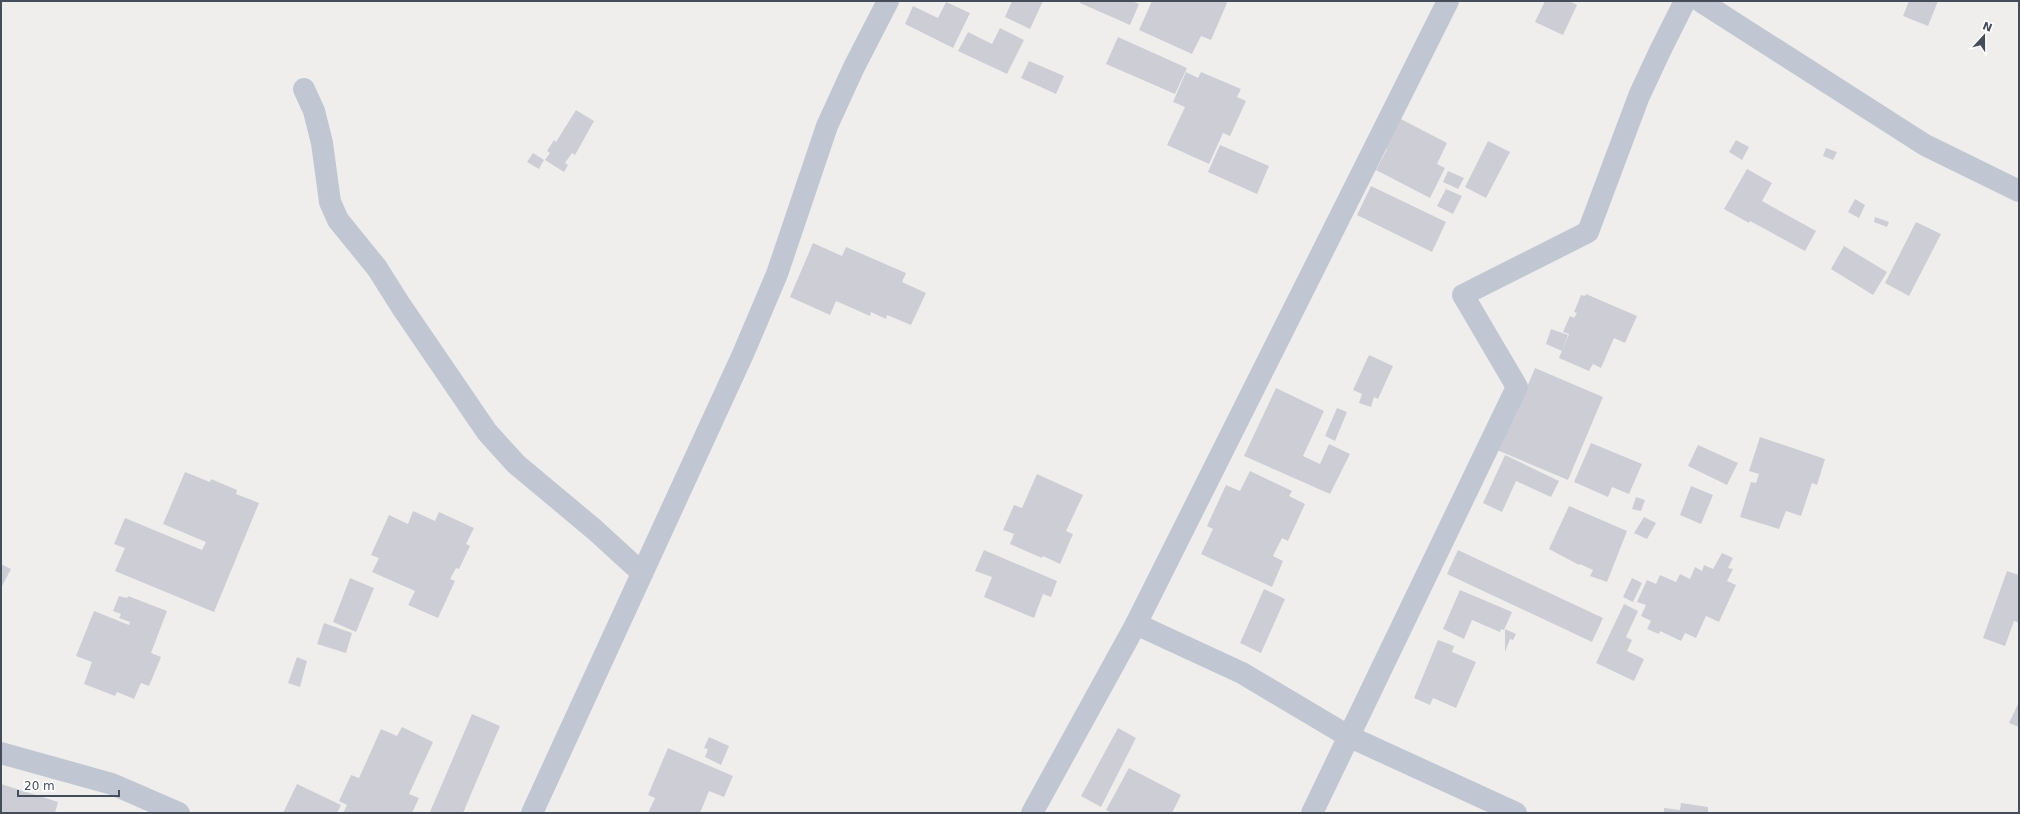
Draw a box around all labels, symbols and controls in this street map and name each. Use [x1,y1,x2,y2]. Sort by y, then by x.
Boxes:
north arrow [1964,16,2004,56]
text: N [1981,19,1994,35]
scale bar [18,772,119,798]
text: 20 m [24,779,55,793]

